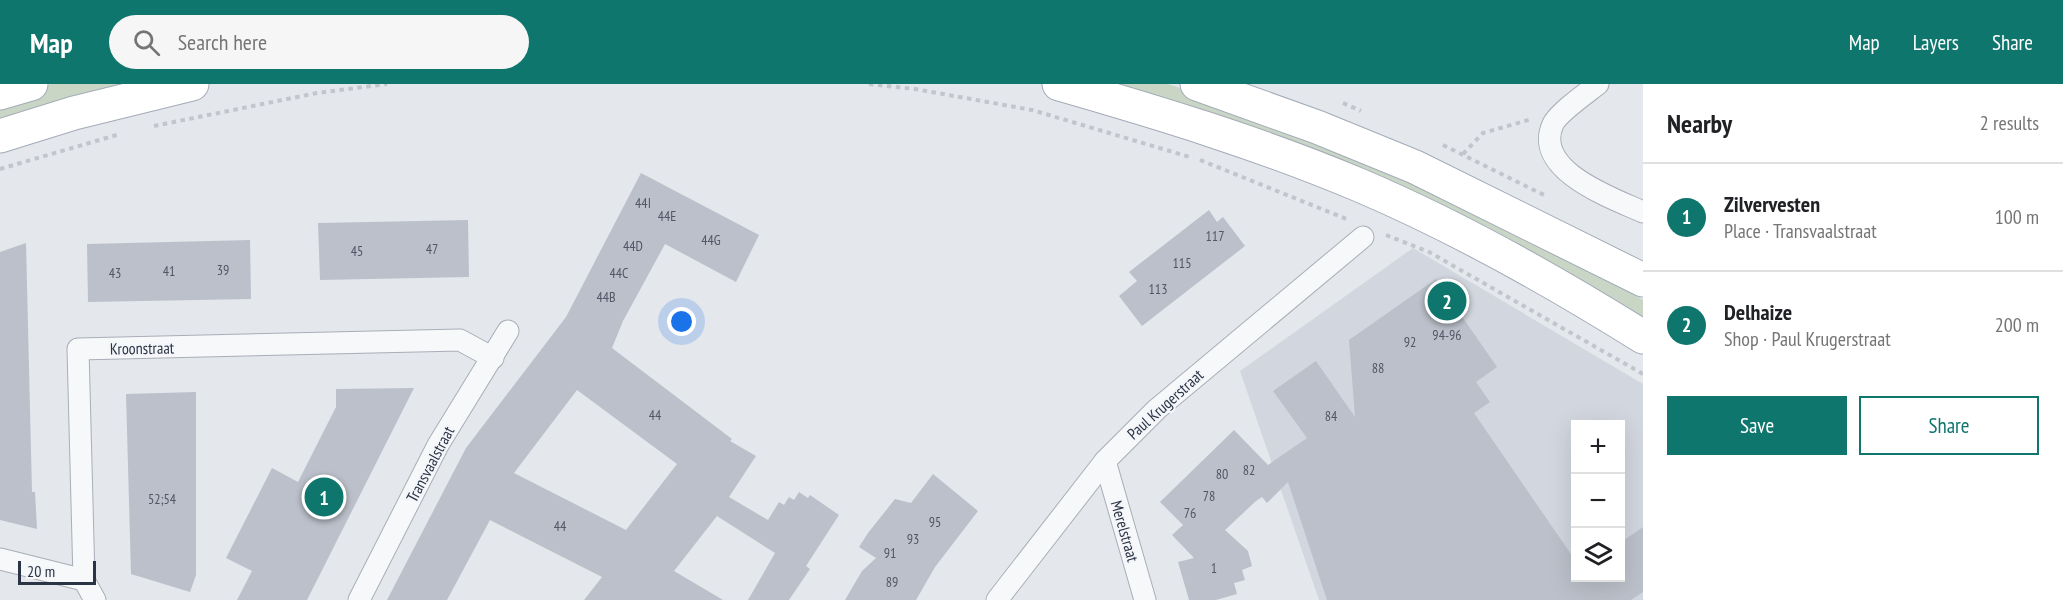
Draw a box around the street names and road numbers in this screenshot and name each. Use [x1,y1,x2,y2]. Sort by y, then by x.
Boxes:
street label: Kroonstraat [110,337,175,359]
street label: Paul Krugerstraat [1123,364,1208,443]
street label: Transvaalstraat [402,422,459,505]
street label: Merelstraat [1107,498,1143,565]

